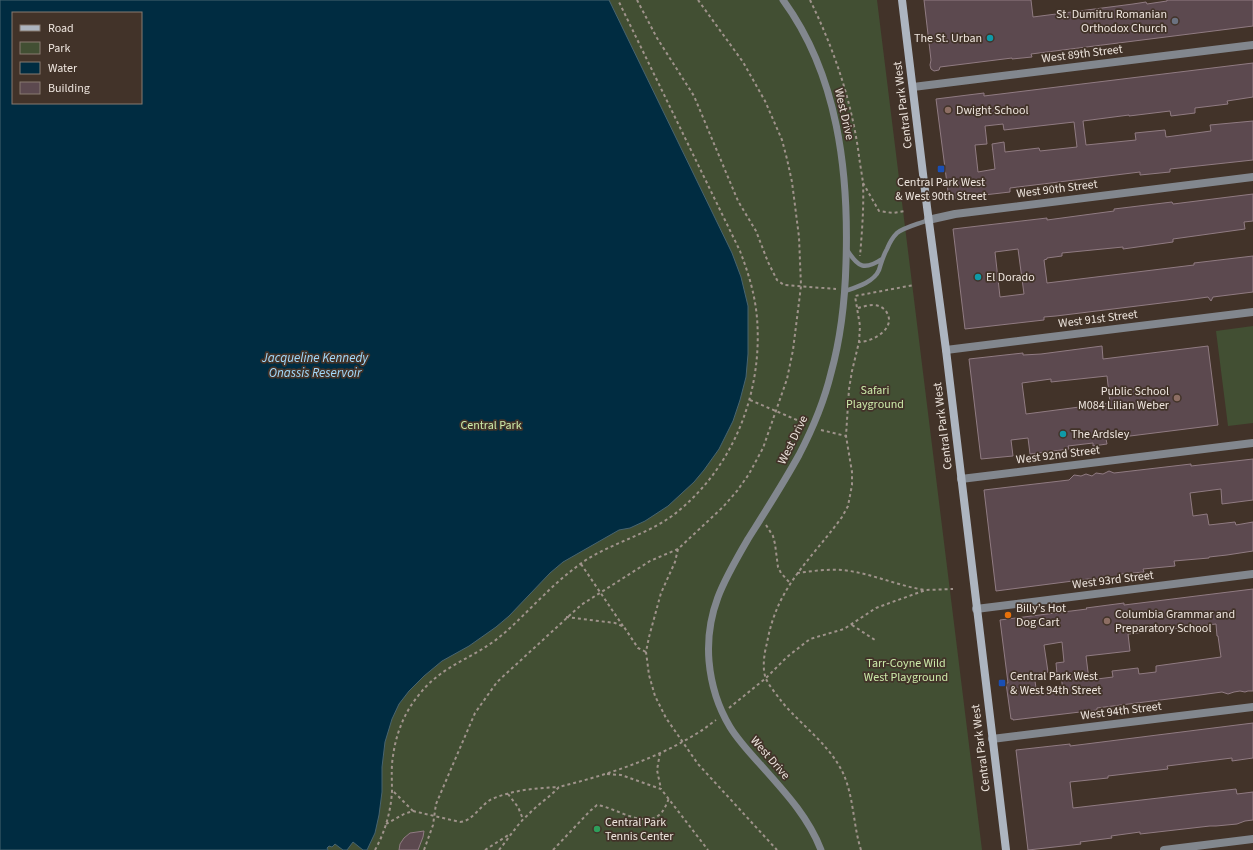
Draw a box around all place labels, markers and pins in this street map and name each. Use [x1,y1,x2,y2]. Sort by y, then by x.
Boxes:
place label: St. Dumitru Romanian Orthodox Church [1056,6,1167,37]
marker: St. Dumitru Romanian Orthodox Church [1170,16,1180,26]
place label: The St. Urban [914,30,982,47]
marker: The St. Urban [985,33,995,43]
place label: Dwight School [956,102,1028,119]
marker: Dwight School [943,105,953,115]
marker: Central Park West & West 90th Street [936,164,946,174]
place label: Central Park West & West 90th Street [895,174,987,205]
place label: El Dorado [986,269,1035,286]
marker: El Dorado [973,272,983,282]
place label: Public School M084 Lilian Weber [1078,383,1170,414]
marker: Public School M084 Lilian Weber [1172,393,1182,403]
place label: The Ardsley [1071,426,1130,443]
marker: The Ardsley [1058,429,1068,439]
place label: Billy’s Hot Dog Cart [1016,600,1066,631]
place label: Columbia Grammar and Preparatory School [1115,606,1235,637]
marker: Billy’s Hot Dog Cart [1003,610,1013,620]
marker: Columbia Grammar and Preparatory School [1102,616,1112,626]
place label: Central Park West & West 94th Street [1010,668,1101,699]
marker: Central Park West & West 94th Street [997,678,1007,688]
place label: Central Park Tennis Center [605,814,674,845]
marker: Central Park Tennis Center [592,824,602,834]

